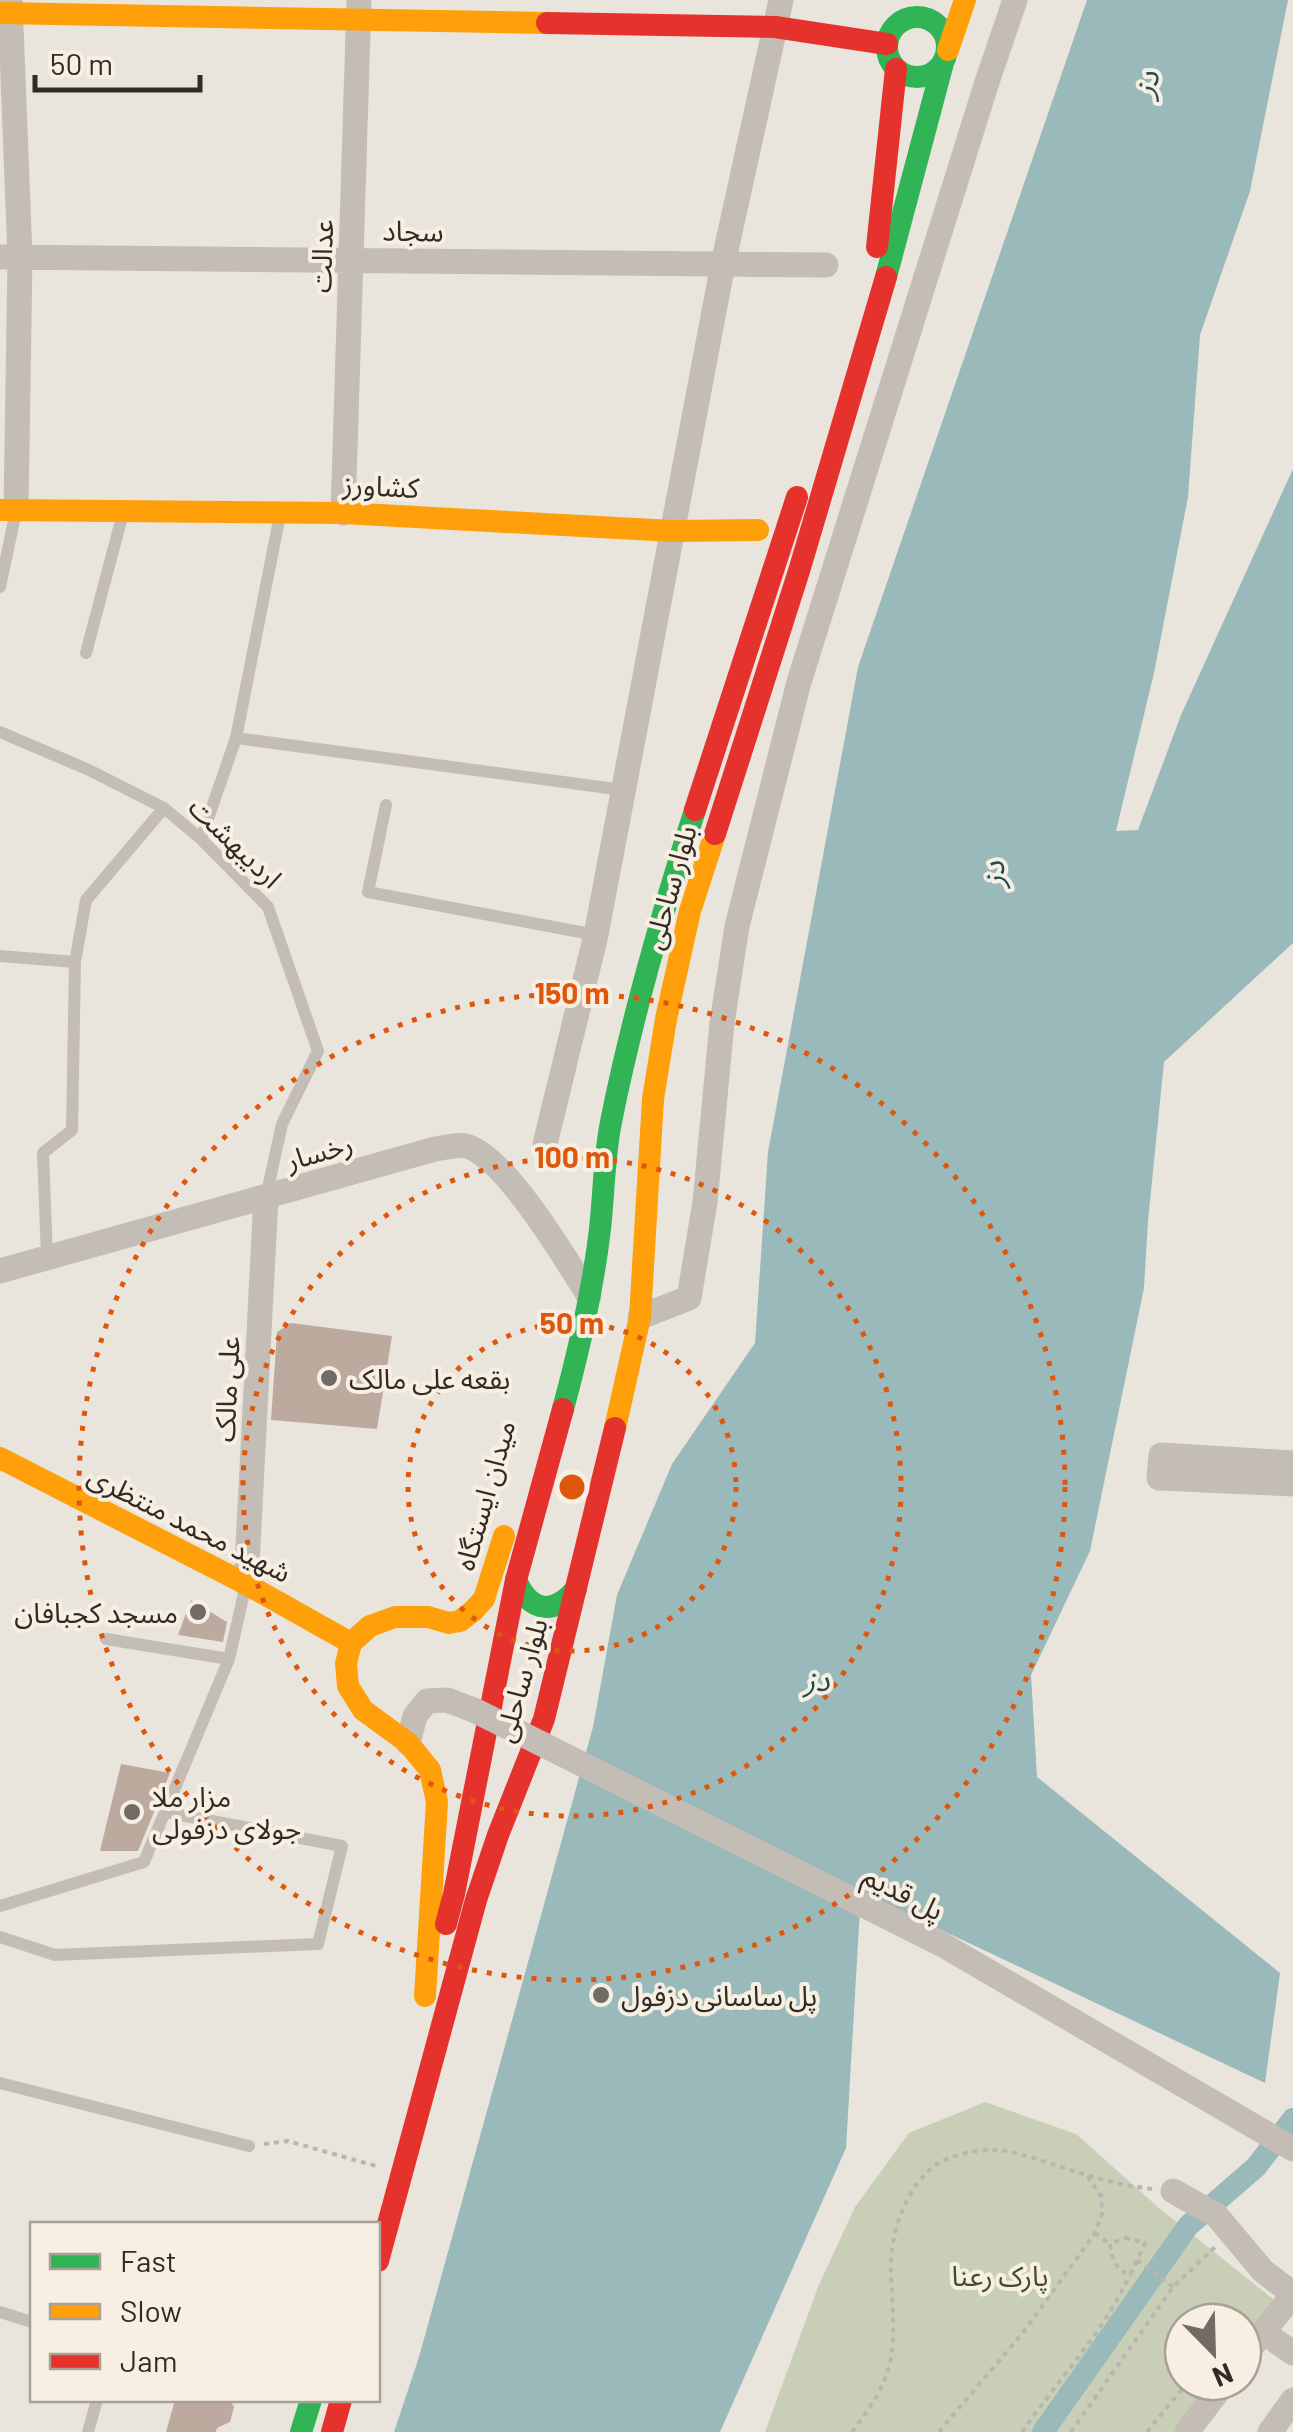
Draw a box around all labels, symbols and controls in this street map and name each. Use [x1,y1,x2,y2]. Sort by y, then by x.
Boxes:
scale bar [35,30,200,92]
text: 50 m [50,45,113,81]
water label: دز [1123,65,1167,103]
street label: سجاد [382,212,444,248]
street label: عدالت [303,219,339,293]
street label: کشاورز [341,466,421,505]
street label: اردیبهشت [182,789,290,895]
street label: بلوار ساحلی [635,821,704,953]
water label: دز [974,860,1011,889]
text: 150 m [535,974,609,1010]
street label: رخسار [281,1125,357,1178]
text: 100 m [534,1138,610,1174]
text: 50 m [540,1304,604,1340]
street label: علی مالک [206,1335,247,1443]
place label: بقعه علی مالک [349,1361,510,1396]
marker: بقعه علی مالک [318,1367,340,1389]
street label: میدان ایستگاه [446,1416,522,1574]
street label: شهید محمد منتظری [82,1457,297,1590]
centre of rings [554,1469,590,1505]
place label: مسجد کجبافان [14,1595,178,1629]
marker: مسجد کجبافان [187,1601,209,1623]
street label: بلوار ساحلی [486,1614,555,1746]
water label: دز [802,1661,830,1698]
place label: مزار ملا جولای دزفولی [152,1779,301,1846]
marker: مزار ملا جولای دزفولی [121,1801,143,1823]
street label: پل قدیم [855,1857,950,1932]
place label: پل ساسانی دزفول [621,1978,817,2014]
marker: پل ساسانی دزفول [590,1984,612,2006]
legend [30,2222,380,2402]
text: Fast [120,2242,177,2278]
park label: پارک رعنا [951,2258,1049,2294]
text: Slow [120,2292,182,2328]
north arrow [1163,2302,1263,2402]
text: Jam [120,2342,177,2378]
text: N [1208,2357,1238,2395]

